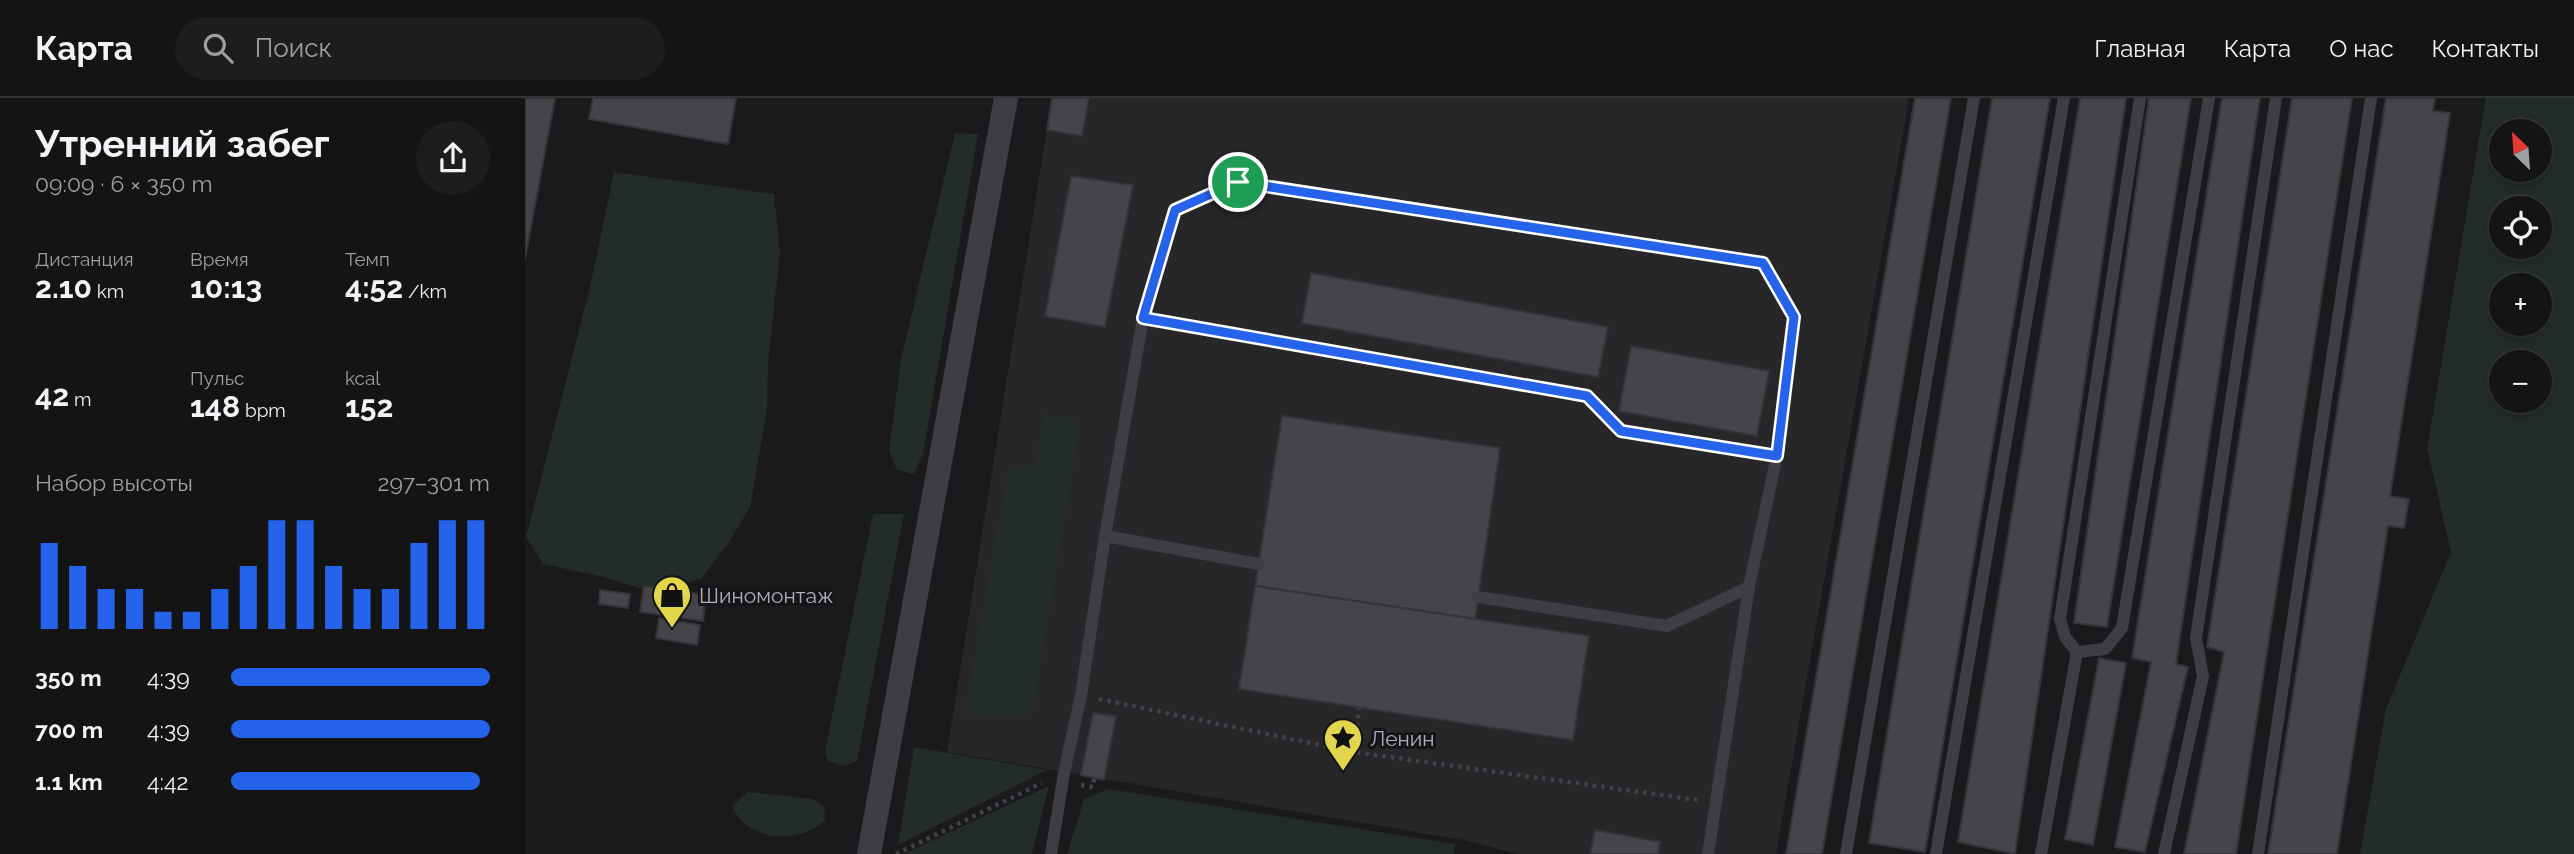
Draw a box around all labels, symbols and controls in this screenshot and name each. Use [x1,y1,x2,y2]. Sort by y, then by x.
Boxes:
search box [175,17,665,80]
text: Карта [35,29,133,68]
icon: search [199,29,237,67]
text: Поиск [255,33,332,63]
text: Главная [2094,34,2186,63]
text: Карта [2224,34,2291,63]
text: О нас [2329,34,2394,63]
text: Контакты [2432,34,2539,63]
north arrow [2489,119,2551,182]
map controls [2489,119,2552,413]
text: Утренний забег [35,121,330,166]
button: share [416,121,490,195]
pin [1208,152,1268,212]
icon: arrive [1219,163,1257,201]
text: 09:09 · 6 × 350 m [35,170,213,197]
button: locate [2489,196,2552,259]
text: Дистанция [35,248,134,270]
text: Время [190,248,249,270]
text: Темп [345,248,390,270]
text: 2.10 [35,270,92,305]
text: 10:13 [190,270,262,305]
text: 4:52 [345,270,403,305]
button: + [2489,273,2552,336]
text: km [92,280,124,302]
text: /km [403,280,447,302]
button: − [2489,350,2552,413]
text: Пульс [190,367,244,389]
text: kcal [345,367,381,389]
text: 42 [35,378,69,413]
text: m [69,388,91,410]
text: 148 [190,389,240,424]
text: 152 [345,389,393,424]
text: bpm [240,399,286,421]
text: Набор высоты [35,469,193,496]
text: 297–301 m [378,469,490,496]
shop icon: Шиномонтаж [651,574,693,629]
place label: Шиномонтаж [699,583,834,608]
text: 350 m [35,664,102,691]
text: 4:39 [147,664,190,691]
text: 700 m [35,716,103,743]
text: 4:39 [147,716,190,743]
place icon: Ленин [1322,717,1364,772]
place label: Ленин [1370,726,1435,751]
text: 1.1 km [35,768,103,795]
text: 4:42 [147,768,188,795]

